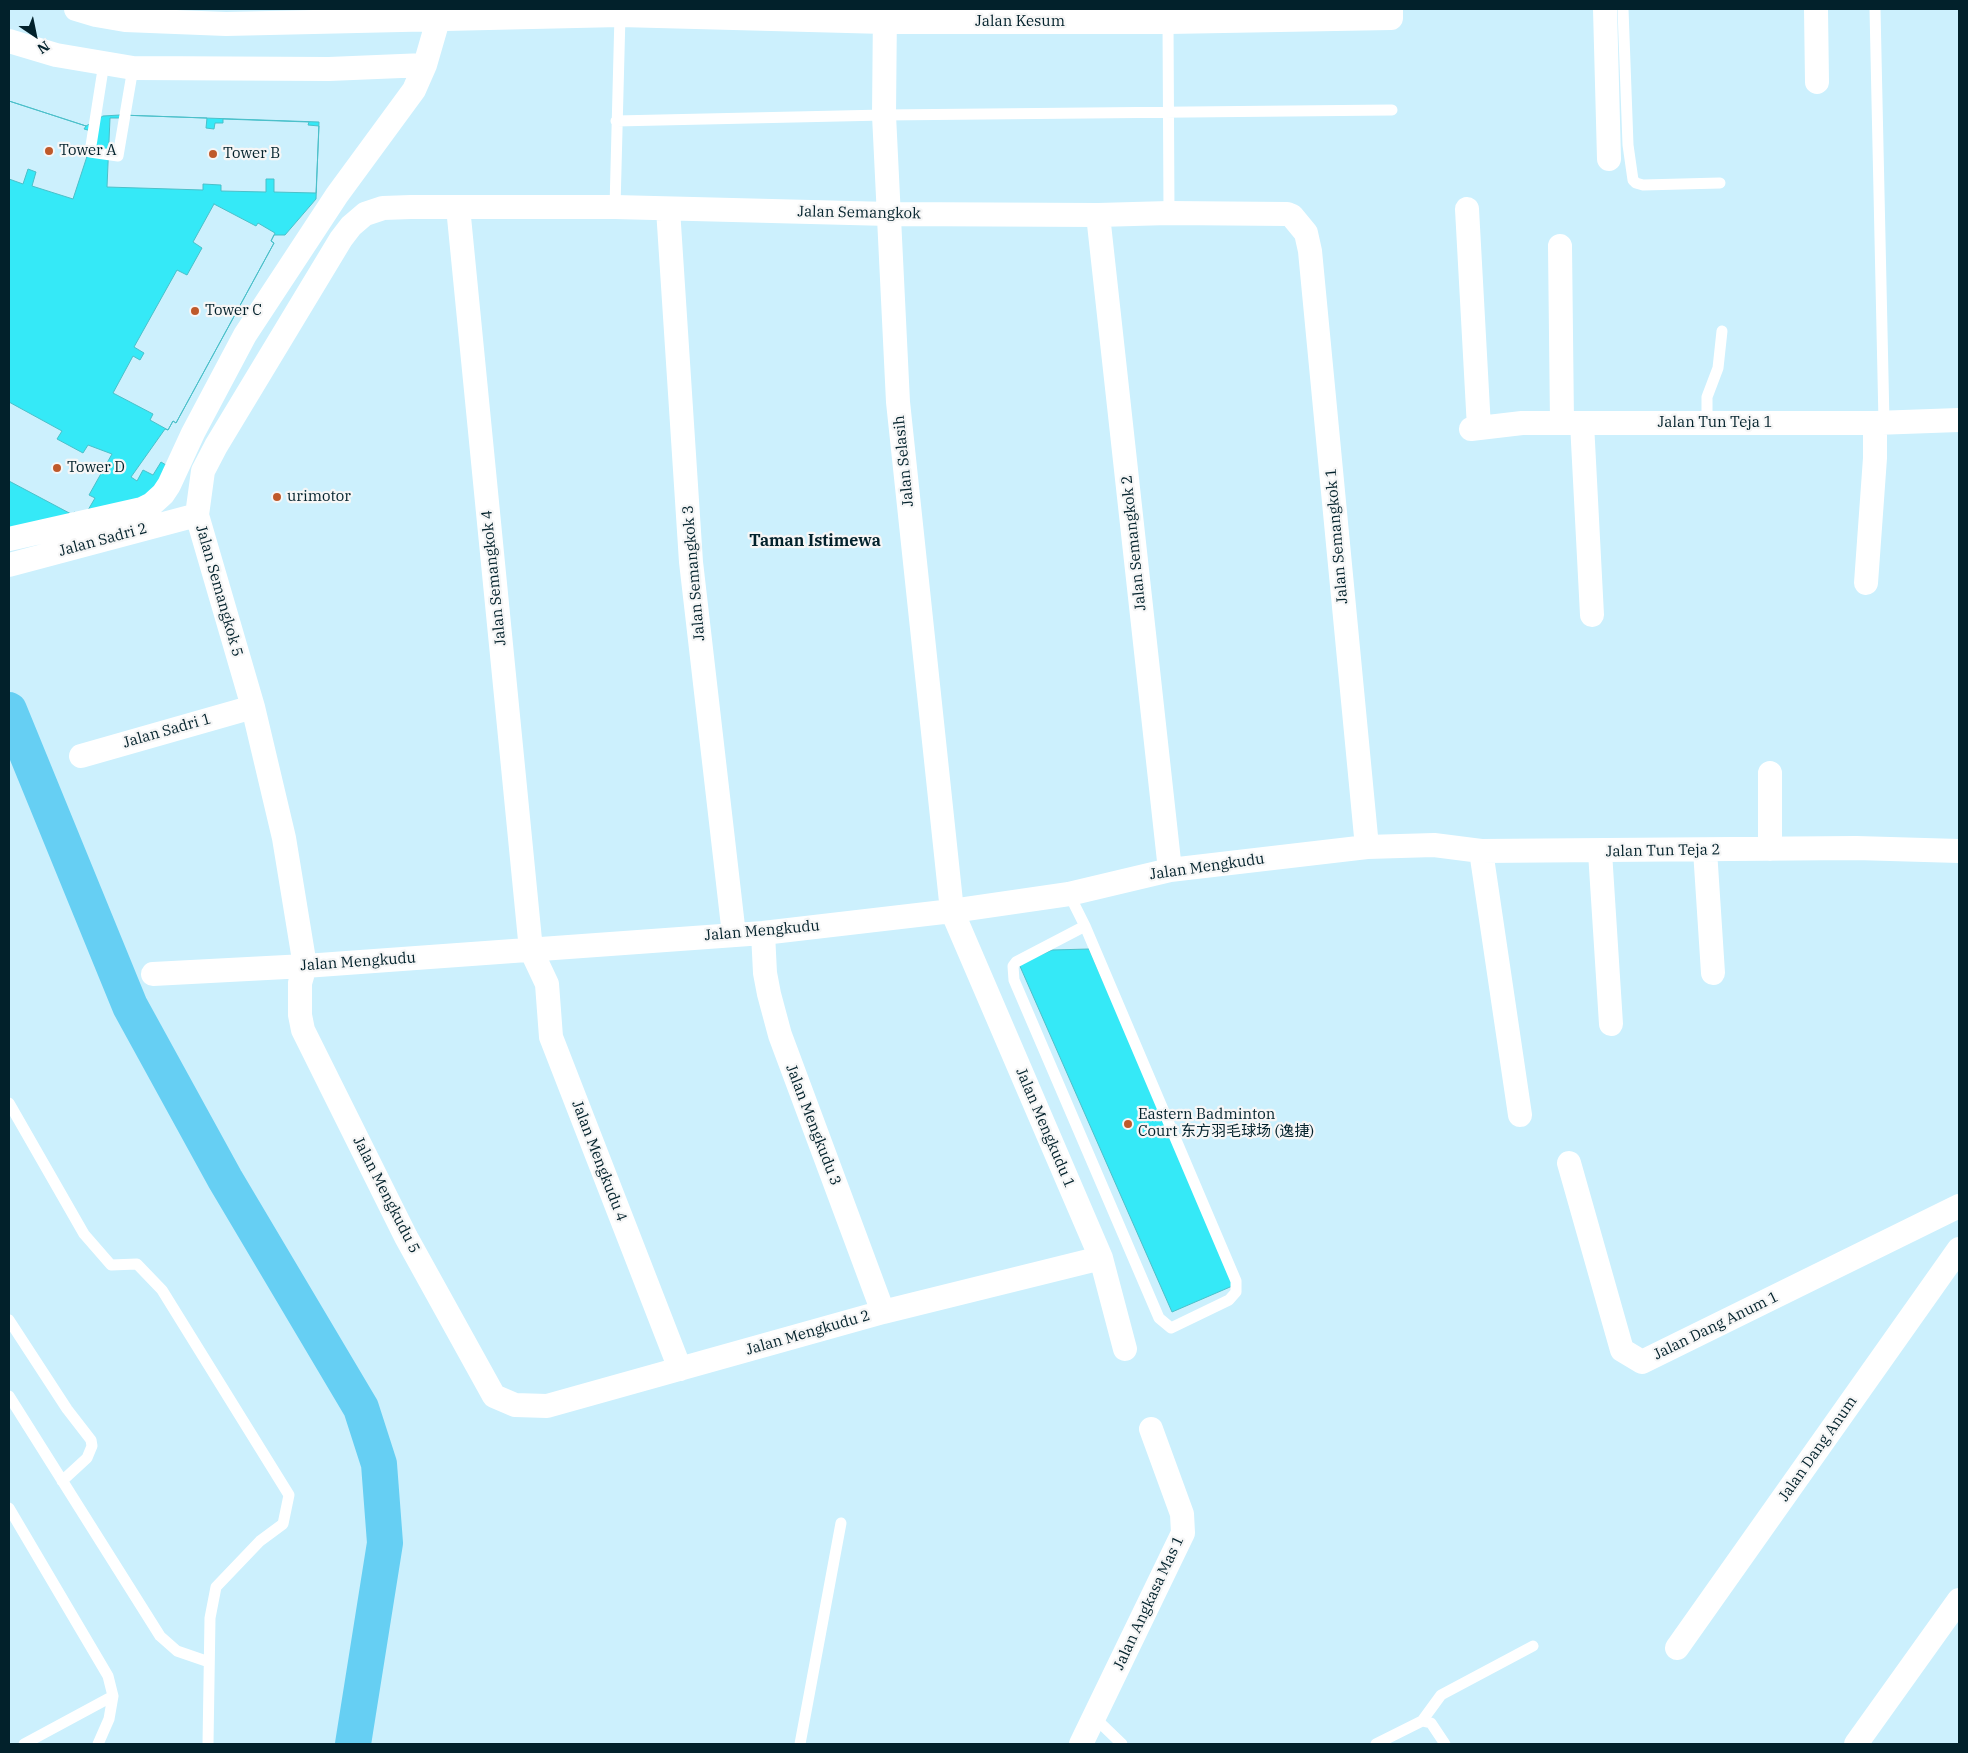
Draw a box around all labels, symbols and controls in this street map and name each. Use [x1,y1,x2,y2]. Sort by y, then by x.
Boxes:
north arrow [10,10,60,60]
street label: Jalan Kesum [975,13,1065,31]
text: N [34,37,53,58]
place label: Tower A [59,142,116,160]
marker: Tower A [43,145,55,157]
place label: Tower B [223,145,280,163]
marker: Tower B [207,148,219,160]
street label: Jalan Semangkok [797,203,921,223]
place label: Tower C [205,302,262,320]
marker: Tower C [189,305,201,317]
street label: Jalan Selasih [890,414,918,508]
street label: Jalan Tun Teja 1 [1658,414,1772,432]
place label: Tower D [67,459,125,477]
marker: Tower D [51,462,63,474]
street label: Jalan Semangkok 1 [1322,467,1352,605]
street label: Jalan Semangkok 2 [1118,474,1150,612]
place label: urimotor [287,488,351,506]
marker: urimotor [271,491,283,503]
street label: Jalan Semangkok 3 [679,504,709,642]
street label: Jalan Semangkok 4 [478,509,510,647]
street label: Jalan Sadri 2 [57,520,149,560]
street label: Jalan Semangkok 5 [192,523,246,659]
district label: Taman Istimewa [749,531,881,551]
street label: Jalan Sadri 1 [121,710,213,752]
street label: Jalan Tun Teja 2 [1605,841,1721,861]
street label: Jalan Mengkudu [1148,850,1266,884]
street label: Jalan Mengkudu [703,917,821,945]
street label: Jalan Mengkudu [300,949,416,975]
street label: Jalan Mengkudu 3 [782,1062,844,1188]
street label: Jalan Mengkudu 1 [1012,1065,1078,1191]
street label: Jalan Mengkudu 4 [568,1098,630,1224]
place label: Eastern Badminton Court 东方羽毛球场 (逸捷) [1138,1106,1314,1141]
marker: Eastern Badminton Court 东方羽毛球场 (逸捷) [1122,1118,1134,1130]
street label: Jalan Mengkudu 5 [349,1134,423,1256]
street label: Jalan Dang Anum 1 [1651,1288,1781,1364]
street label: Jalan Mengkudu 2 [744,1307,872,1359]
street label: Jalan Dang Anum [1775,1393,1861,1505]
street label: Jalan Angkasa Mas 1 [1110,1533,1188,1673]

